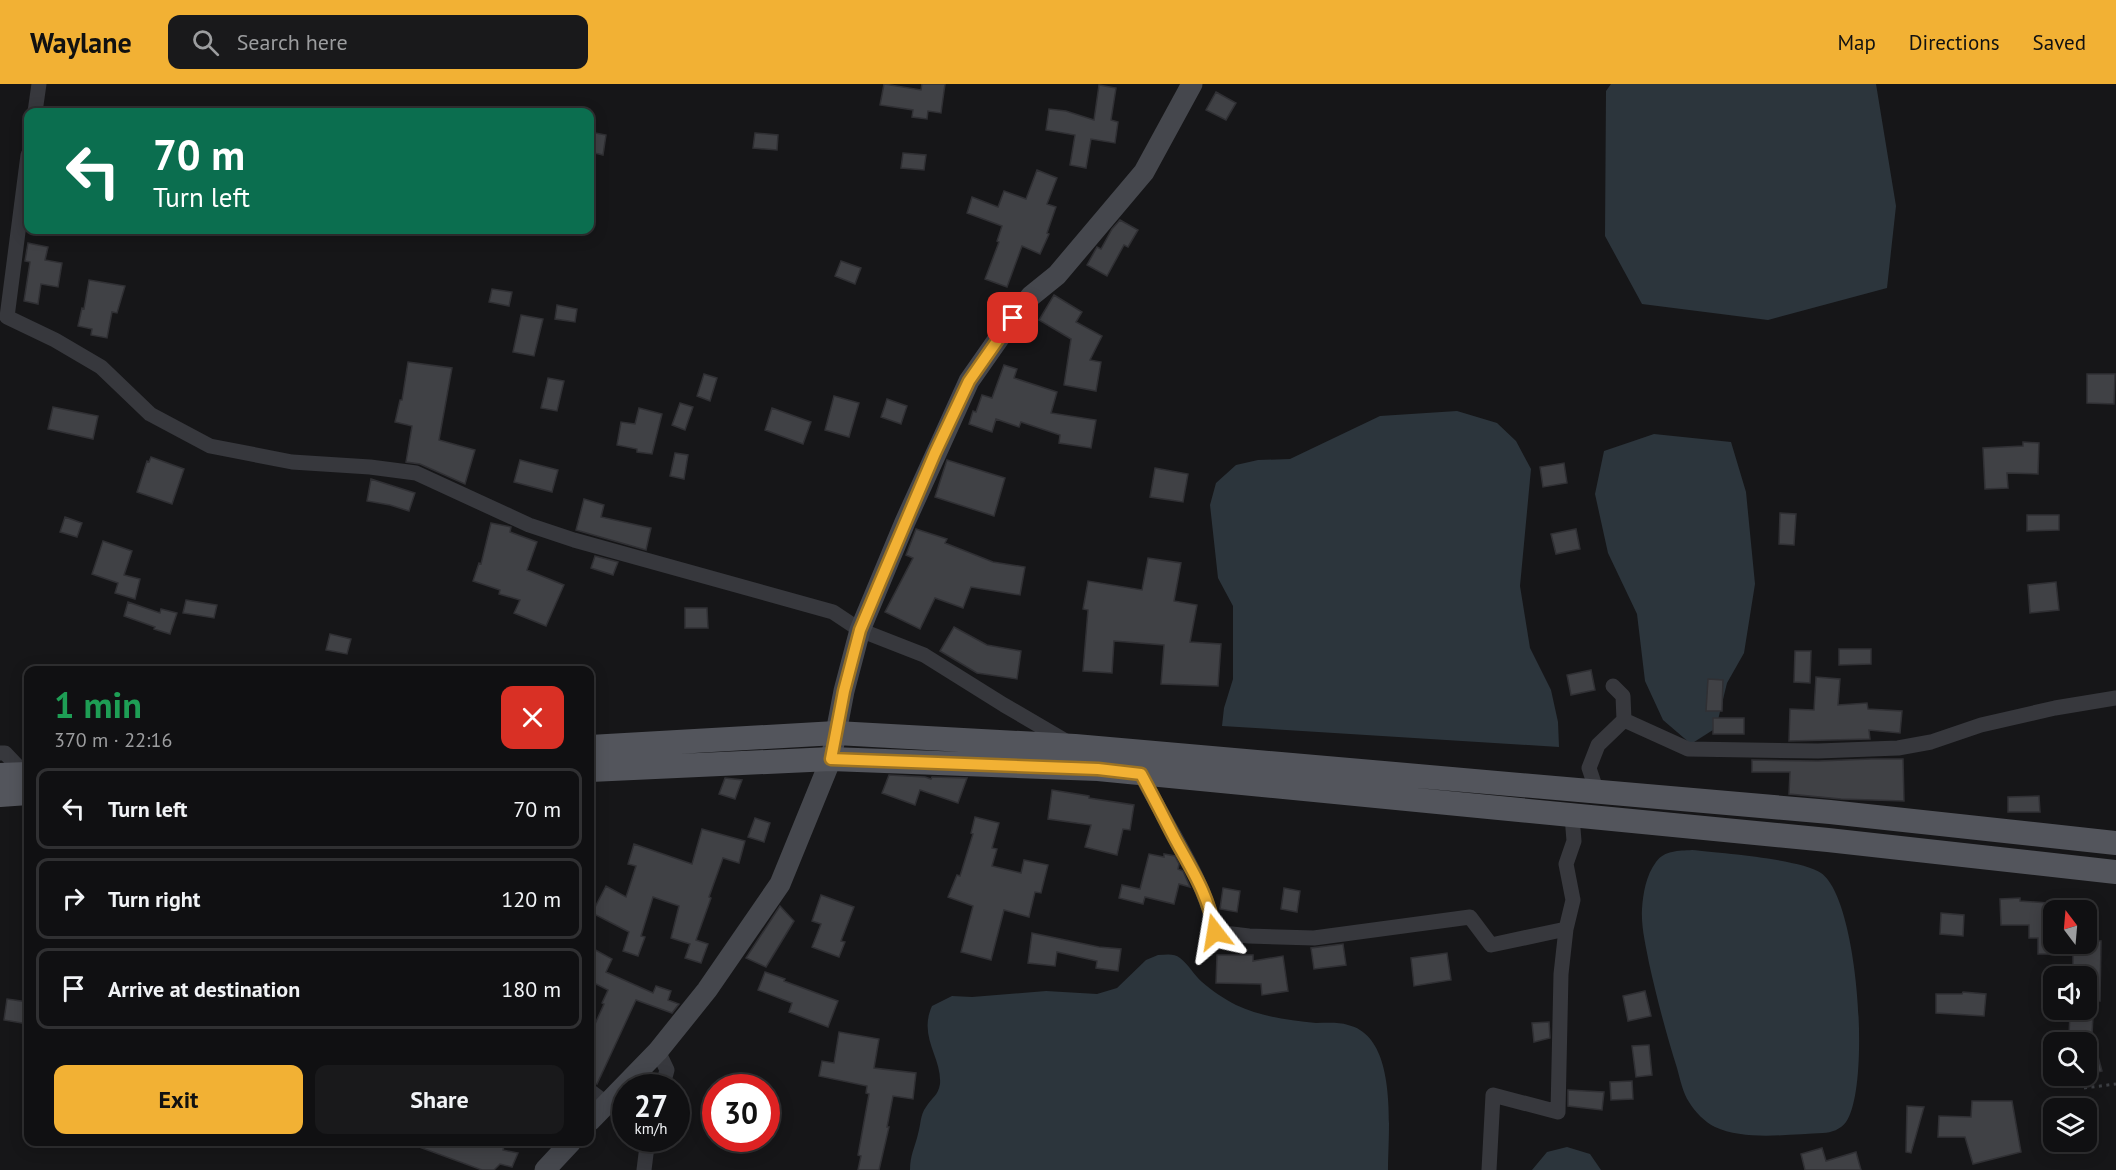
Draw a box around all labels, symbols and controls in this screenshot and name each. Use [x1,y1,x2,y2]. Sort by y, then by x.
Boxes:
search box [168,15,588,69]
text: Waylane [30,24,132,61]
icon: search [189,26,222,59]
text: Search here [237,28,348,56]
text: Map [1837,29,1876,56]
text: Directions [1909,29,2000,56]
text: Saved [2033,29,2086,56]
text: 70 m [153,127,245,182]
icon: left [54,132,132,210]
text: Turn left [153,180,250,214]
pin [987,292,1038,343]
icon: arrive [996,301,1029,334]
text: 1 min [54,681,142,728]
button: close [501,686,564,749]
text: 370 m · 22:16 [54,727,172,753]
icon: left [57,792,90,825]
text: Turn left [108,795,188,823]
text: 70 m [513,795,561,823]
icon: right [57,882,90,915]
text: Turn right [108,885,200,913]
text: 120 m [501,885,561,913]
position arrow [1183,900,1247,964]
north arrow [2043,900,2097,954]
map controls [2043,900,2097,1152]
button: sound [2043,966,2097,1020]
icon: arrive [57,972,90,1005]
text: Arrive at destination [108,975,300,1003]
text: 180 m [501,975,561,1003]
button: search [2043,1032,2097,1086]
button: Exit [54,1065,303,1134]
button: Share [315,1065,564,1134]
speed limit sign: 30 [702,1074,780,1152]
text: 27 [634,1086,668,1125]
button: layers [2043,1098,2097,1152]
text: km/h [635,1119,667,1138]

